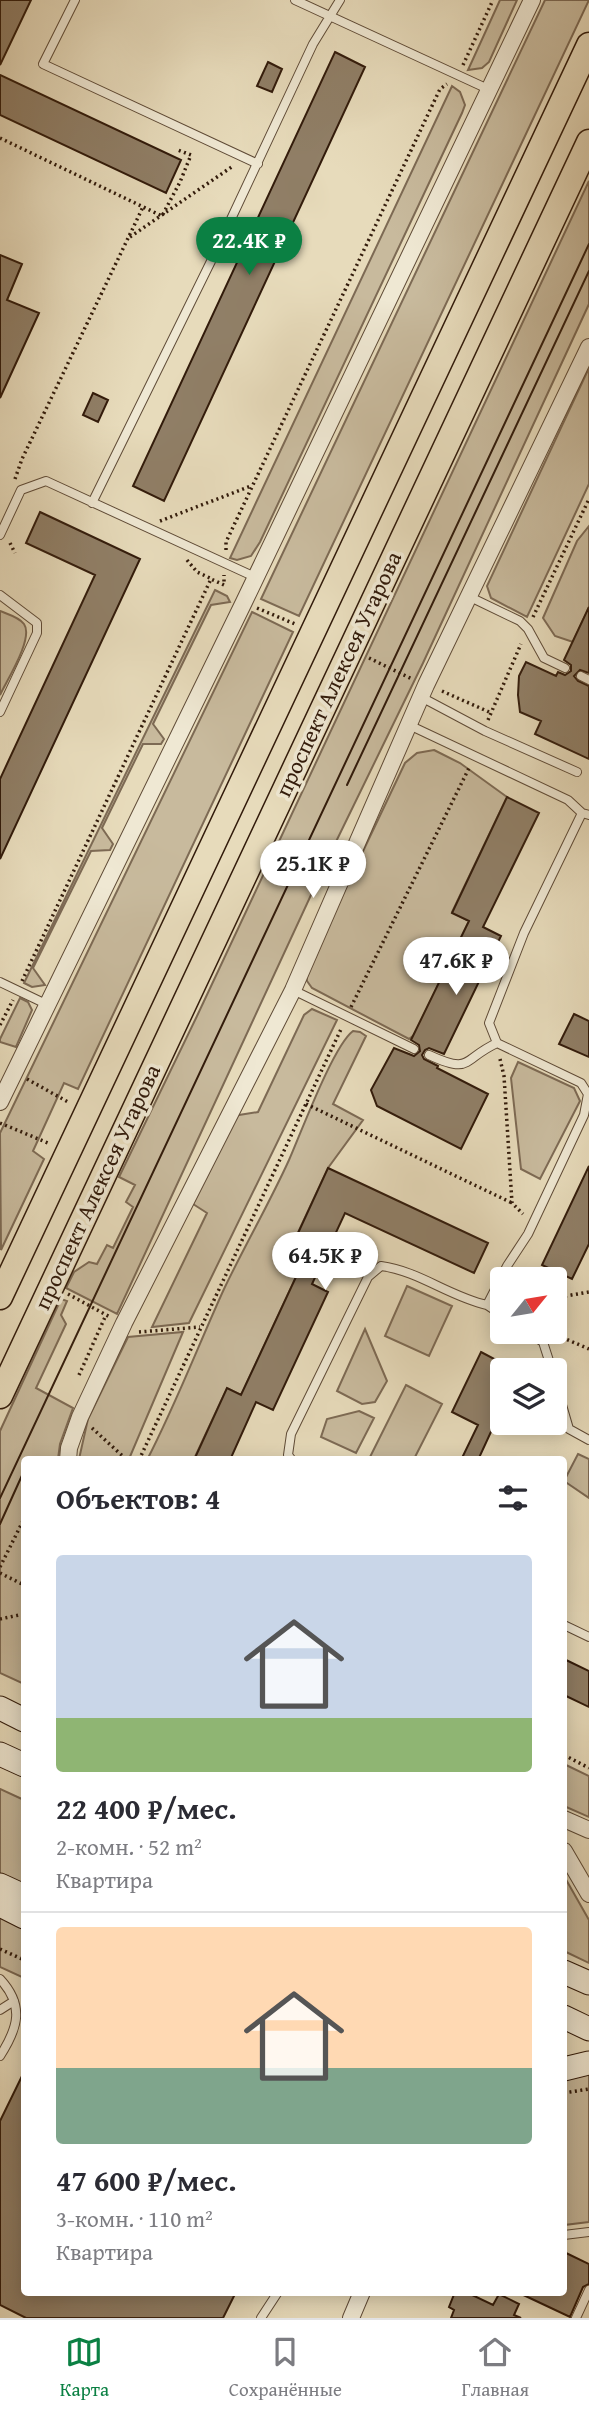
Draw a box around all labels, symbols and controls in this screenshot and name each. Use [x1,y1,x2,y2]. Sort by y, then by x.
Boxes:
pin: 22.4K ₽ [184,218,314,277]
text: 22.4K ₽ [212,223,286,256]
street label: проспект Алексея Угарова [266,546,409,802]
pin: 25.1K ₽ [248,841,378,900]
text: 25.1K ₽ [276,846,350,879]
pin: 47.6K ₽ [391,937,521,997]
text: 47.6K ₽ [419,943,493,976]
street label: проспект Алексея Угарова [25,1059,168,1315]
pin: 64.5K ₽ [260,1232,390,1292]
text: 64.5K ₽ [288,1238,362,1271]
north arrow [490,1267,567,1344]
map controls [490,1267,567,1435]
button: layers [490,1358,567,1435]
text: Объектов: 4 [56,1476,220,1520]
icon: filters [494,1479,532,1517]
icon: home [231,1601,357,1727]
text: 22 400 ₽/мес. [56,1786,237,1830]
text: 2-комн. · 52 m² [56,1830,202,1863]
text: Квартира [56,1863,153,1896]
icon: home [231,1973,357,2099]
text: 47 600 ₽/мес. [56,2158,237,2202]
text: 3-комн. · 110 m² [56,2202,213,2235]
text: Квартира [56,2235,153,2268]
tab: Карта [60,2333,109,2403]
tab: Сохранённые [229,2333,342,2403]
tab: Главная [462,2333,529,2403]

